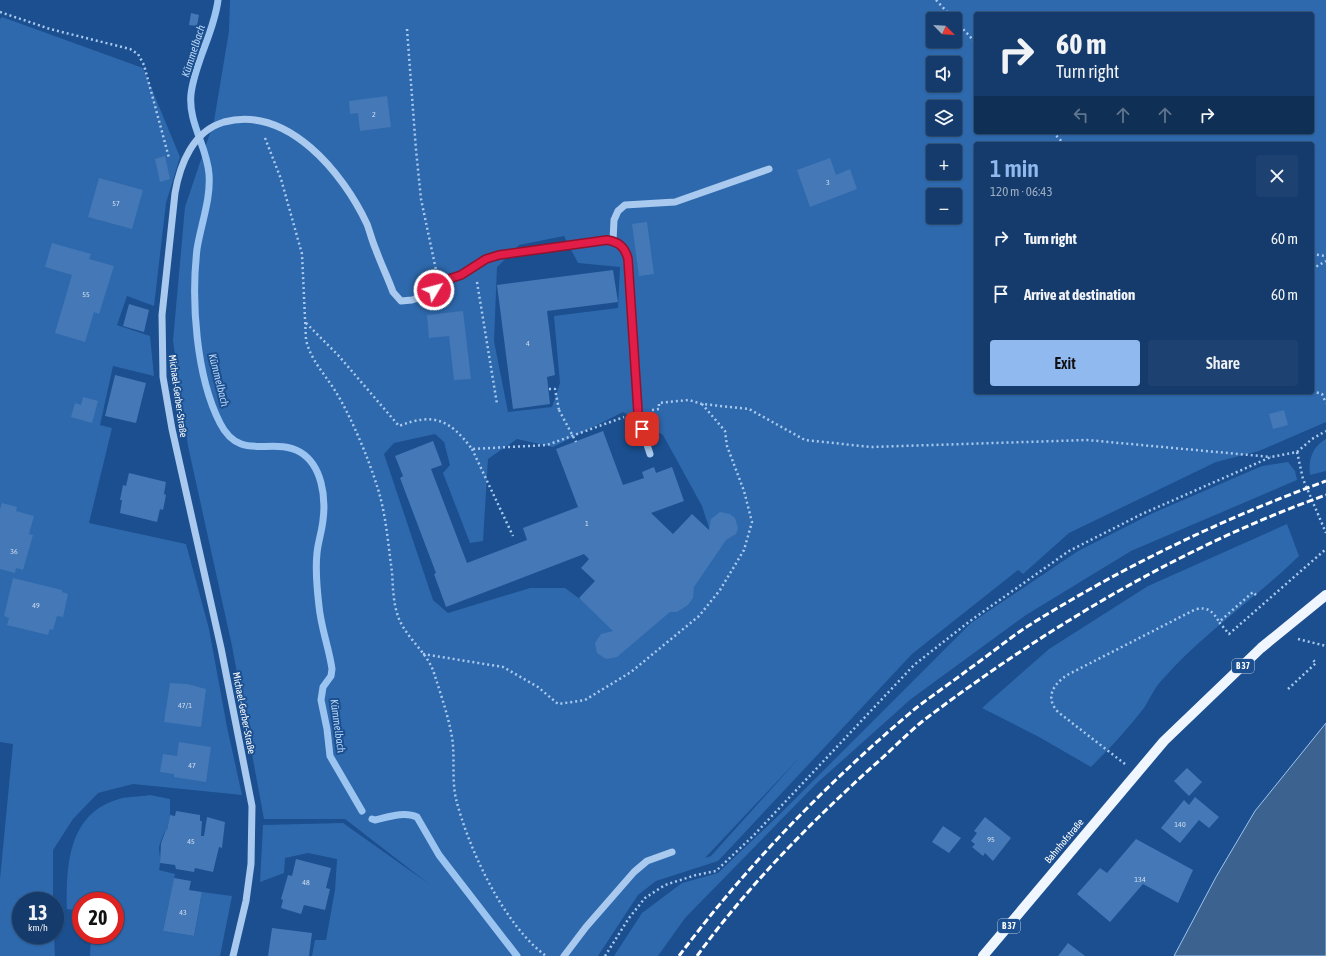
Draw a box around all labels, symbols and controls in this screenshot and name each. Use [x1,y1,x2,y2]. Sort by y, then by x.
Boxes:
north arrow [926,12,962,48]
map controls [926,12,962,224]
water label: Kümmelbach [179,23,207,79]
icon: right [990,28,1042,80]
text: 60 m [1056,28,1106,60]
button: sound [926,56,962,92]
text: Turn right [1056,61,1119,82]
button: layers [926,100,962,136]
icon: left [1070,104,1092,126]
icon: ahead [1112,104,1134,126]
icon: ahead [1154,104,1176,126]
icon: right [1196,104,1218,126]
house number: 2 [372,110,376,119]
button: + [926,144,962,180]
text: 1 min [990,155,1039,182]
button: close [1256,155,1298,197]
house number: 3 [826,178,830,187]
text: 120 m · 06:43 [990,184,1053,199]
button: − [926,188,962,224]
house number: 57 [112,199,120,208]
icon: right [990,227,1012,249]
text: Turn right [1024,230,1077,247]
text: 60 m [1271,230,1298,247]
position arrow [413,269,455,311]
icon: arrive [990,283,1012,305]
text: Arrive at destination [1024,286,1135,303]
text: 60 m [1271,286,1298,303]
house number: 55 [82,290,90,299]
house number: 4 [526,339,530,348]
button: Exit [990,340,1140,386]
button: Share [1148,340,1298,386]
water label: Kümmelbach [207,352,232,408]
street label: Michael-Gerber-Straße [167,354,189,438]
pin [625,412,659,446]
icon: arrive [631,418,653,440]
house number: 1 [585,519,589,528]
house number: 36 [10,547,18,556]
house number: 49 [32,601,40,610]
road number: B 37 [1232,659,1254,673]
street label: Michael-Gerber-Straße [231,671,257,755]
water label: Kümmelbach [328,698,348,754]
house number: 47/1 [178,701,192,710]
house number: 47 [188,761,196,770]
street label: Bahnhofstraße [1042,816,1086,865]
house number: 140 [1174,820,1186,829]
house number: 95 [987,835,995,844]
house number: 45 [187,837,195,846]
house number: 134 [1134,875,1146,884]
house number: 48 [302,878,310,887]
speed limit sign: 20 [72,892,124,944]
text: 13 [29,901,47,924]
house number: 43 [179,908,187,917]
road number: B 37 [998,919,1020,933]
text: km/h [28,922,48,933]

